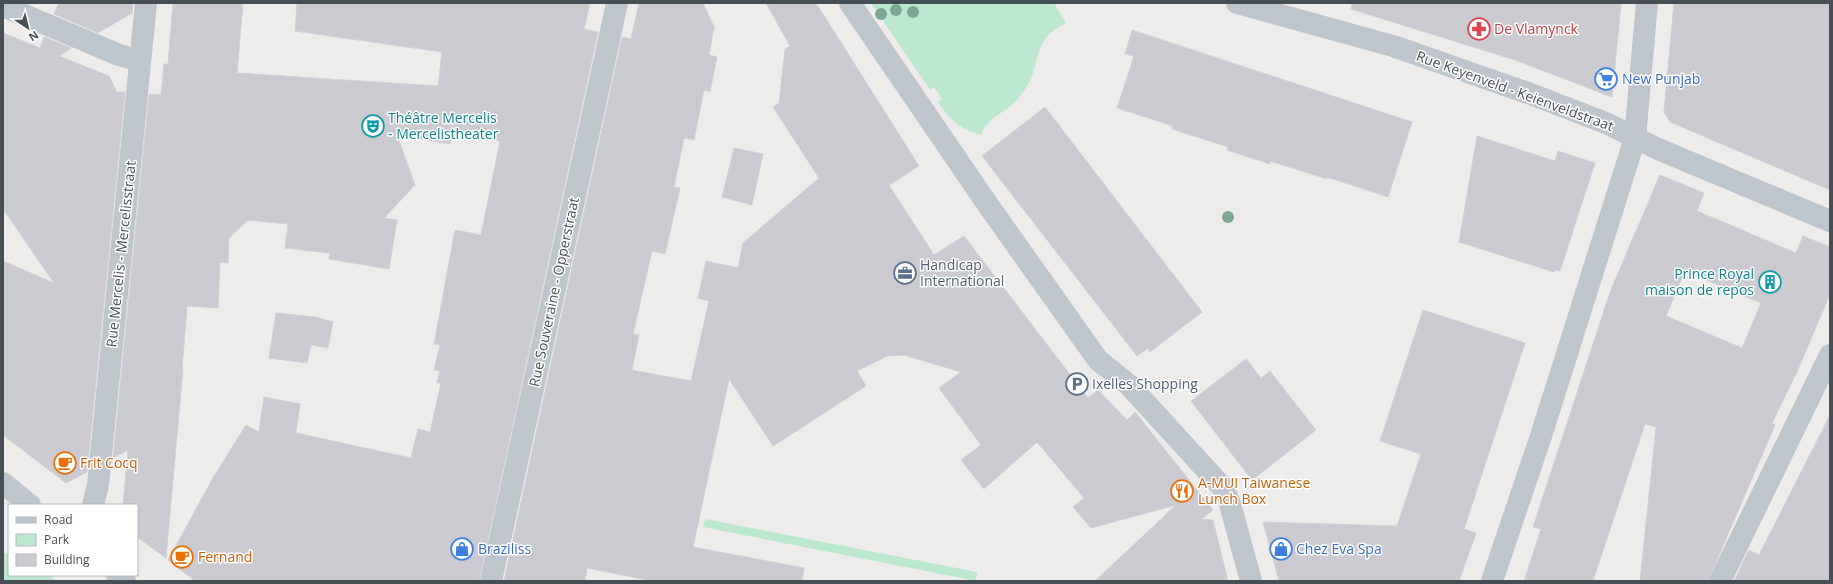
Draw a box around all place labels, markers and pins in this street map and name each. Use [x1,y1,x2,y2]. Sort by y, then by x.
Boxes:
pharmacy icon: De Vlamynck [1466,16,1492,42]
place label: De Vlamynck [1494,19,1579,38]
supermarket icon: New Punjab [1593,66,1619,92]
place label: New Punjab [1622,69,1700,88]
place label: Théâtre Mercelis - Mercelistheater [388,108,499,143]
theatre icon: Théâtre Mercelis - Mercelistheater [360,113,386,139]
place label: Handicap International [920,255,1004,290]
office icon: Handicap International [892,260,918,286]
place label: Prince Royal maison de repos [1645,264,1754,299]
building icon: Prince Royal maison de repos [1757,269,1783,295]
parking icon: Ixelles Shopping [1064,371,1090,397]
place label: Ixelles Shopping [1092,374,1198,393]
cafe icon: Frit Cocq [52,450,78,476]
place label: Frit Cocq [80,453,138,472]
place label: A-MUI Taiwanese Lunch Box [1198,473,1310,508]
restaurant icon: A-MUI Taiwanese Lunch Box [1169,478,1195,504]
shop icon: Braziliss [449,536,475,562]
shop icon: Chez Eva Spa [1268,536,1294,562]
place label: Braziliss [478,539,531,558]
place label: Chez Eva Spa [1296,539,1382,558]
cafe icon: Fernand [169,544,195,570]
place label: Fernand [198,547,252,566]

